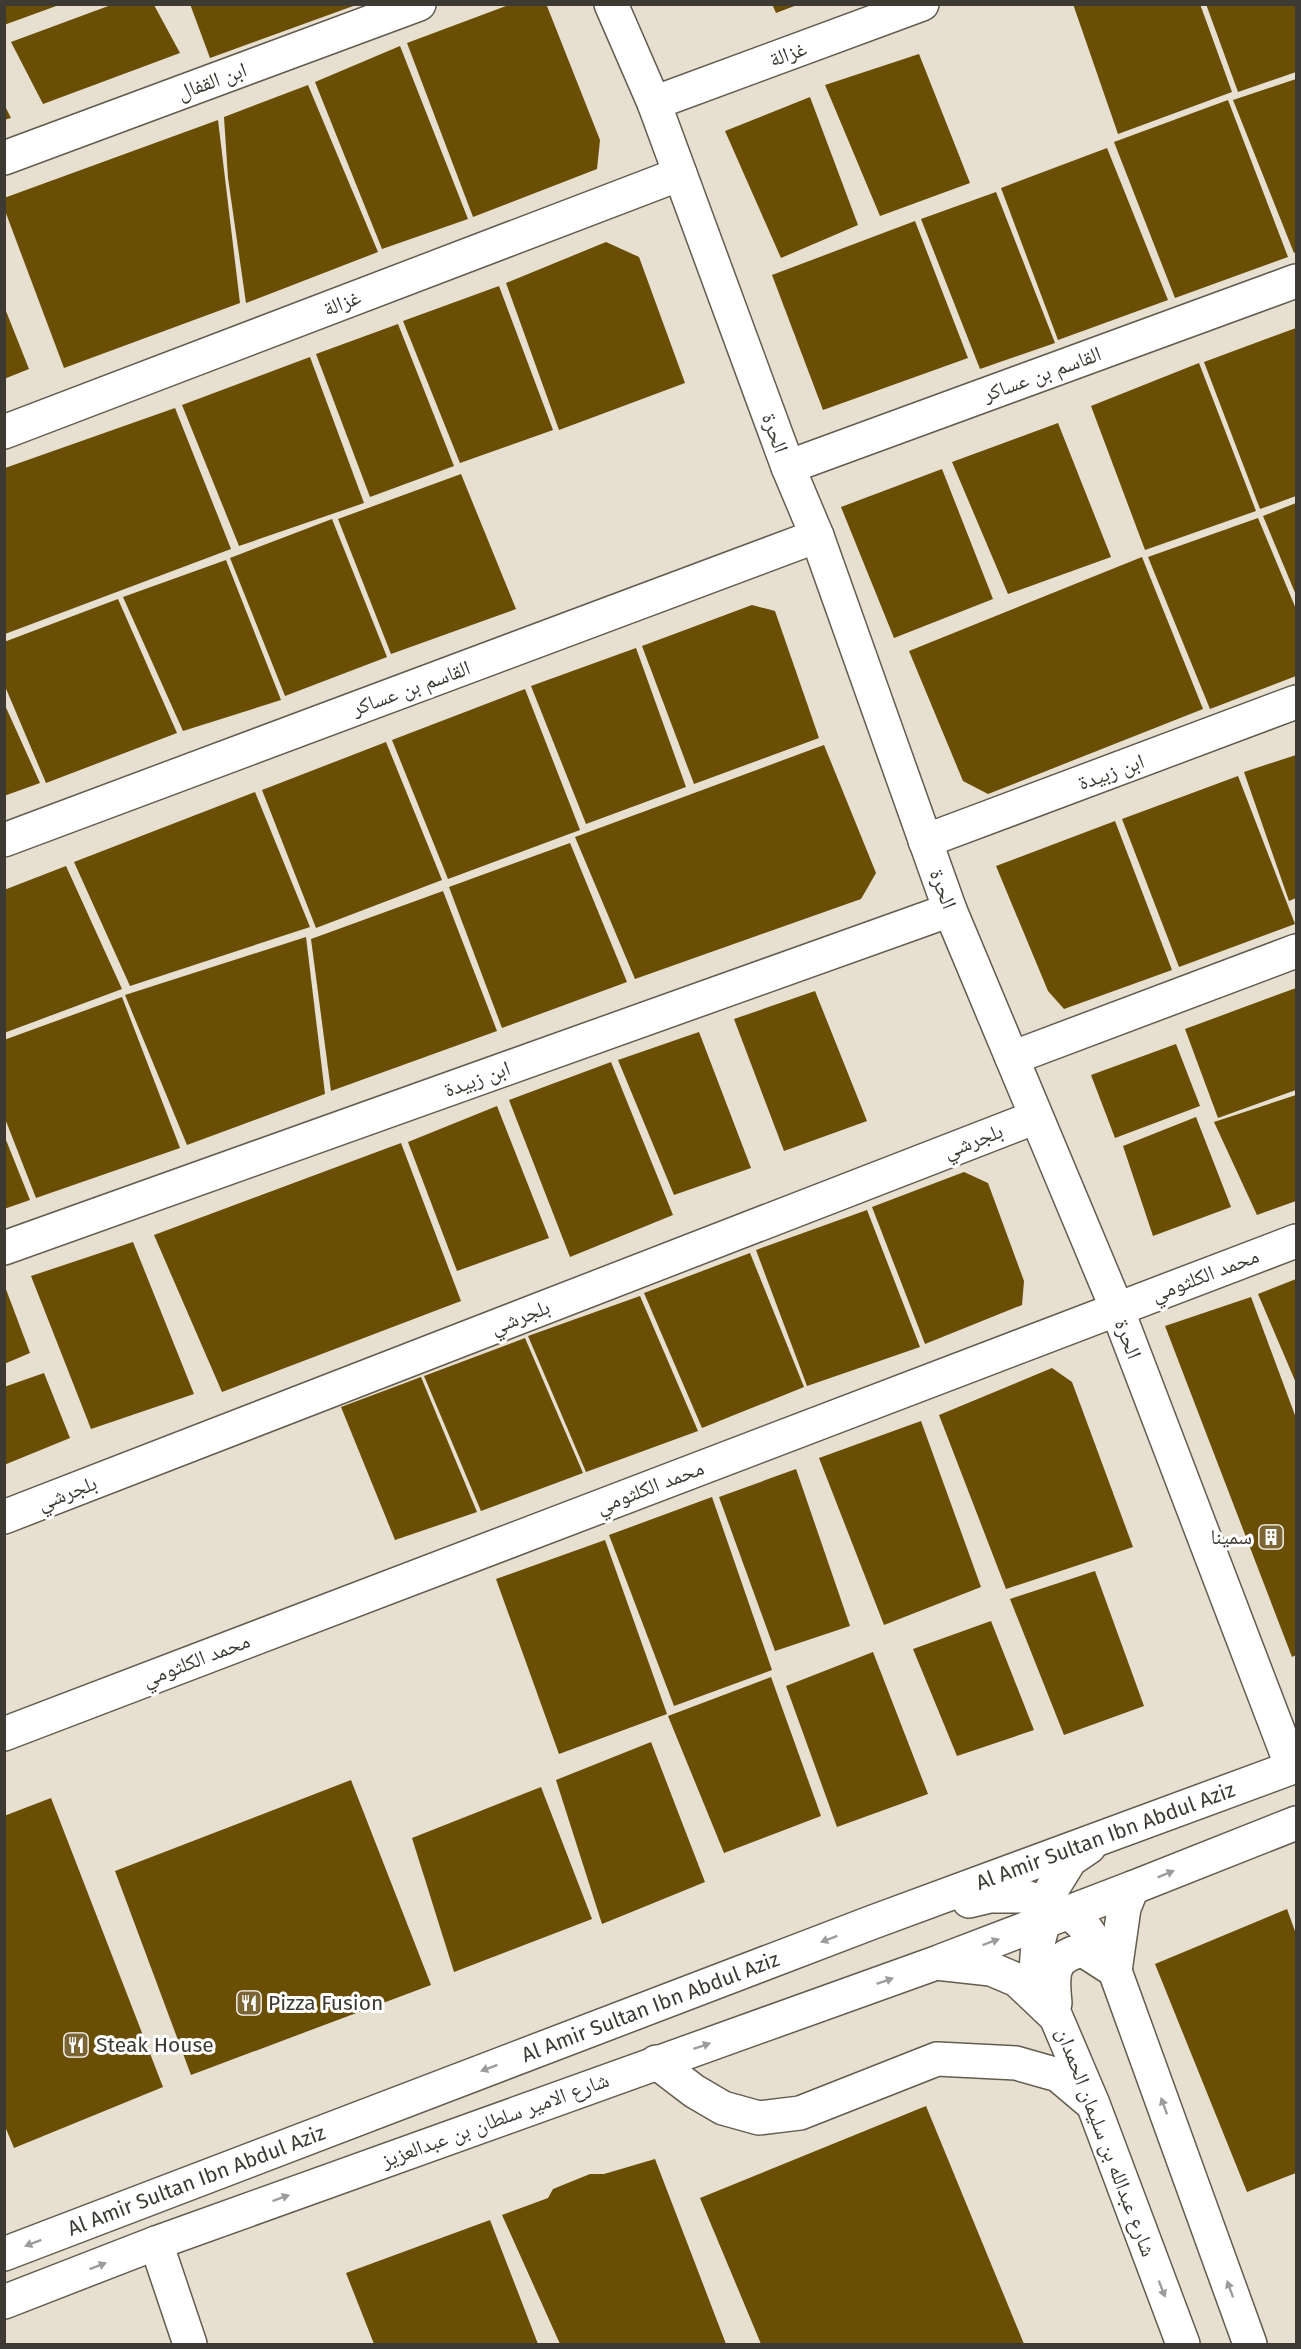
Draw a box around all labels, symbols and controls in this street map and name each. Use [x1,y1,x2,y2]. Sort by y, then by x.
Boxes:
street label: غزالة [766,35,811,73]
street label: ابن القفال [174,56,250,106]
street label: غزالة [320,284,365,322]
street label: القاسم بن عساكر [978,341,1105,409]
street label: الحرة [756,410,794,456]
street label: القاسم بن عساكر [347,655,474,723]
street label: ابن زبيدة [1074,748,1148,796]
street label: الحرة [924,865,962,913]
street label: ابن زبيدة [440,1055,514,1103]
street label: بلجرشي [940,1118,1008,1167]
street label: محمد الكلثومي [1147,1243,1264,1311]
street label: بلجرشي [487,1294,555,1343]
street label: الحرة [1109,1315,1147,1363]
street label: محمد الكلثومي [592,1455,709,1523]
street label: بلجرشي [34,1470,102,1519]
building icon: سمينا [1256,1522,1286,1552]
place label: سمينا [1211,1524,1252,1550]
street label: محمد الكلثومي [138,1628,255,1696]
street label: Al Amir Sultan Ibn Abdul Aziz [972,1777,1239,1896]
one-way arrow [1157,1869,1175,1879]
one-way arrow [819,1934,837,1944]
one-way arrow [982,1937,1000,1947]
street label: Al Amir Sultan Ibn Abdul Aziz [518,1946,783,2068]
one-way arrow [877,1975,895,1985]
restaurant icon: Pizza Fusion [234,1988,264,2018]
place label: Pizza Fusion [268,1990,383,2016]
street label: شارع عبدالله بن سليمان الحمدان [1050,2024,1162,2260]
restaurant icon: Steak House [61,2030,91,2060]
place label: Steak House [96,2032,214,2058]
one-way arrow [693,2040,711,2050]
one-way arrow [480,2064,498,2074]
street label: شارع الامير سلطان بن عبدالعزيز [377,2067,612,2174]
one-way arrow [1159,2097,1169,2115]
street label: Al Amir Sultan Ibn Abdul Aziz [64,2119,329,2242]
one-way arrow [272,2192,290,2202]
one-way arrow [23,2238,41,2248]
one-way arrow [90,2260,108,2270]
one-way arrow [1158,2280,1168,2298]
one-way arrow [1225,2280,1235,2298]

